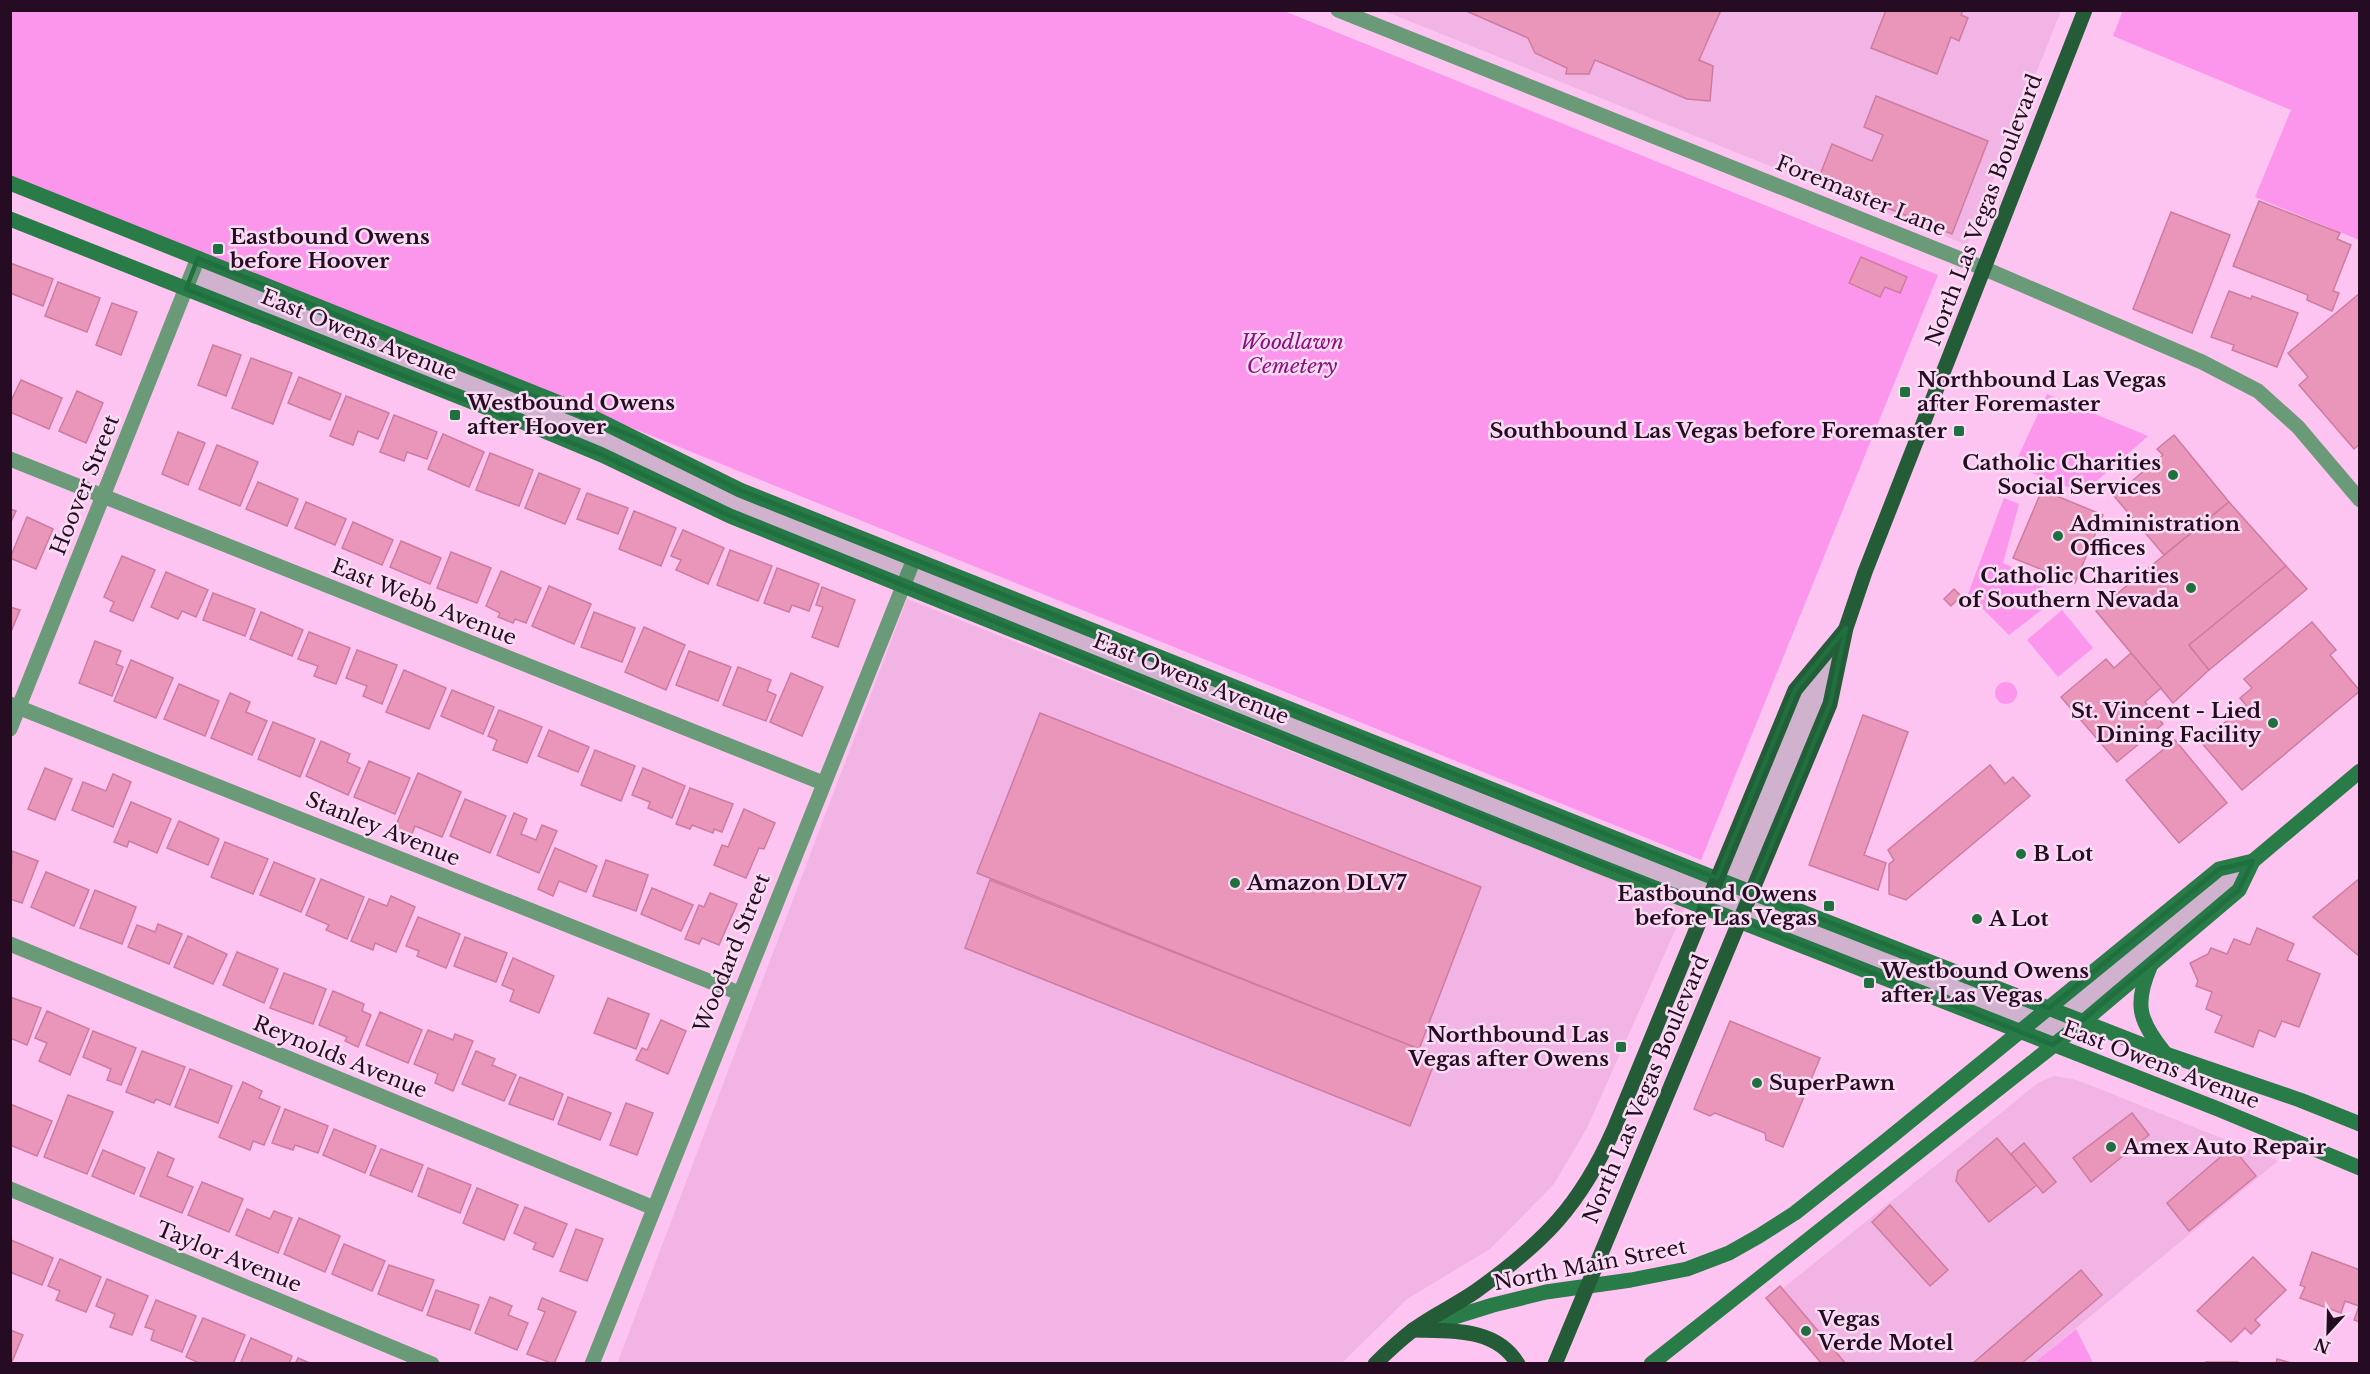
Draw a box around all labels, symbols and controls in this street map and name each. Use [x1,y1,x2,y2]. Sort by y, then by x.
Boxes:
street label: North Las Vegas Boulevard [1920,70,2048,350]
street label: Foremaster Lane [1772,150,1950,242]
place label: Eastbound Owens before Hoover [229,224,430,274]
marker: Eastbound Owens before Hoover [211,242,225,256]
street label: East Owens Avenue [257,284,461,386]
park label: Woodlawn Cemetery [1240,329,1344,379]
place label: Northbound Las Vegas after Foremaster [1917,367,2167,417]
marker: Northbound Las Vegas after Foremaster [1898,385,1912,399]
place label: Westbound Owens after Hoover [466,390,675,440]
marker: Westbound Owens after Hoover [448,408,462,422]
street label: Hoover Street [45,411,125,559]
place label: Southbound Las Vegas before Foremaster [1489,418,1948,444]
marker: Southbound Las Vegas before Foremaster [1952,424,1966,438]
place label: Catholic Charities Social Services [1962,450,2161,500]
marker: Catholic Charities Social Services [2166,468,2180,482]
place label: Administration Offices [2069,511,2240,561]
marker: Administration Offices [2051,529,2065,543]
street label: East Webb Avenue [328,553,520,651]
place label: Catholic Charities of Southern Nevada [1958,563,2179,613]
marker: Catholic Charities of Southern Nevada [2184,581,2198,595]
street label: East Owens Avenue [1089,628,1293,730]
place label: St. Vincent - Lied Dining Facility [2071,698,2261,748]
marker: St. Vincent - Lied Dining Facility [2266,716,2280,730]
street label: Stanley Avenue [302,786,464,872]
place label: B Lot [2033,841,2093,867]
marker: B Lot [2014,847,2028,861]
street label: Woodard Street [688,870,776,1037]
place label: Amazon DLV7 [1246,870,1408,896]
marker: Amazon DLV7 [1228,876,1242,890]
place label: Eastbound Owens before Las Vegas [1617,881,1817,931]
marker: Eastbound Owens before Las Vegas [1822,899,1836,913]
place label: A Lot [1988,906,2048,932]
marker: A Lot [1970,912,1984,926]
street label: North Las Vegas Boulevard [1578,951,1714,1227]
place label: Westbound Owens after Las Vegas [1880,958,2089,1008]
marker: Westbound Owens after Las Vegas [1862,976,1876,990]
street label: Reynolds Avenue [249,1010,431,1104]
street label: East Owens Avenue [2059,1015,2263,1115]
place label: Northbound Las Vegas after Owens [1408,1022,1609,1072]
marker: Northbound Las Vegas after Owens [1614,1040,1628,1054]
place label: SuperPawn [1769,1070,1895,1096]
marker: SuperPawn [1750,1076,1764,1090]
place label: Amex Auto Repair [2122,1134,2327,1160]
marker: Amex Auto Repair [2104,1140,2118,1154]
street label: Taylor Avenue [153,1216,305,1298]
street label: North Main Street [1491,1234,1689,1296]
north arrow [2298,1302,2358,1362]
place label: Vegas Verde Motel [1817,1306,1954,1356]
marker: Vegas Verde Motel [1799,1324,1813,1338]
text: N [2312,1334,2333,1358]

